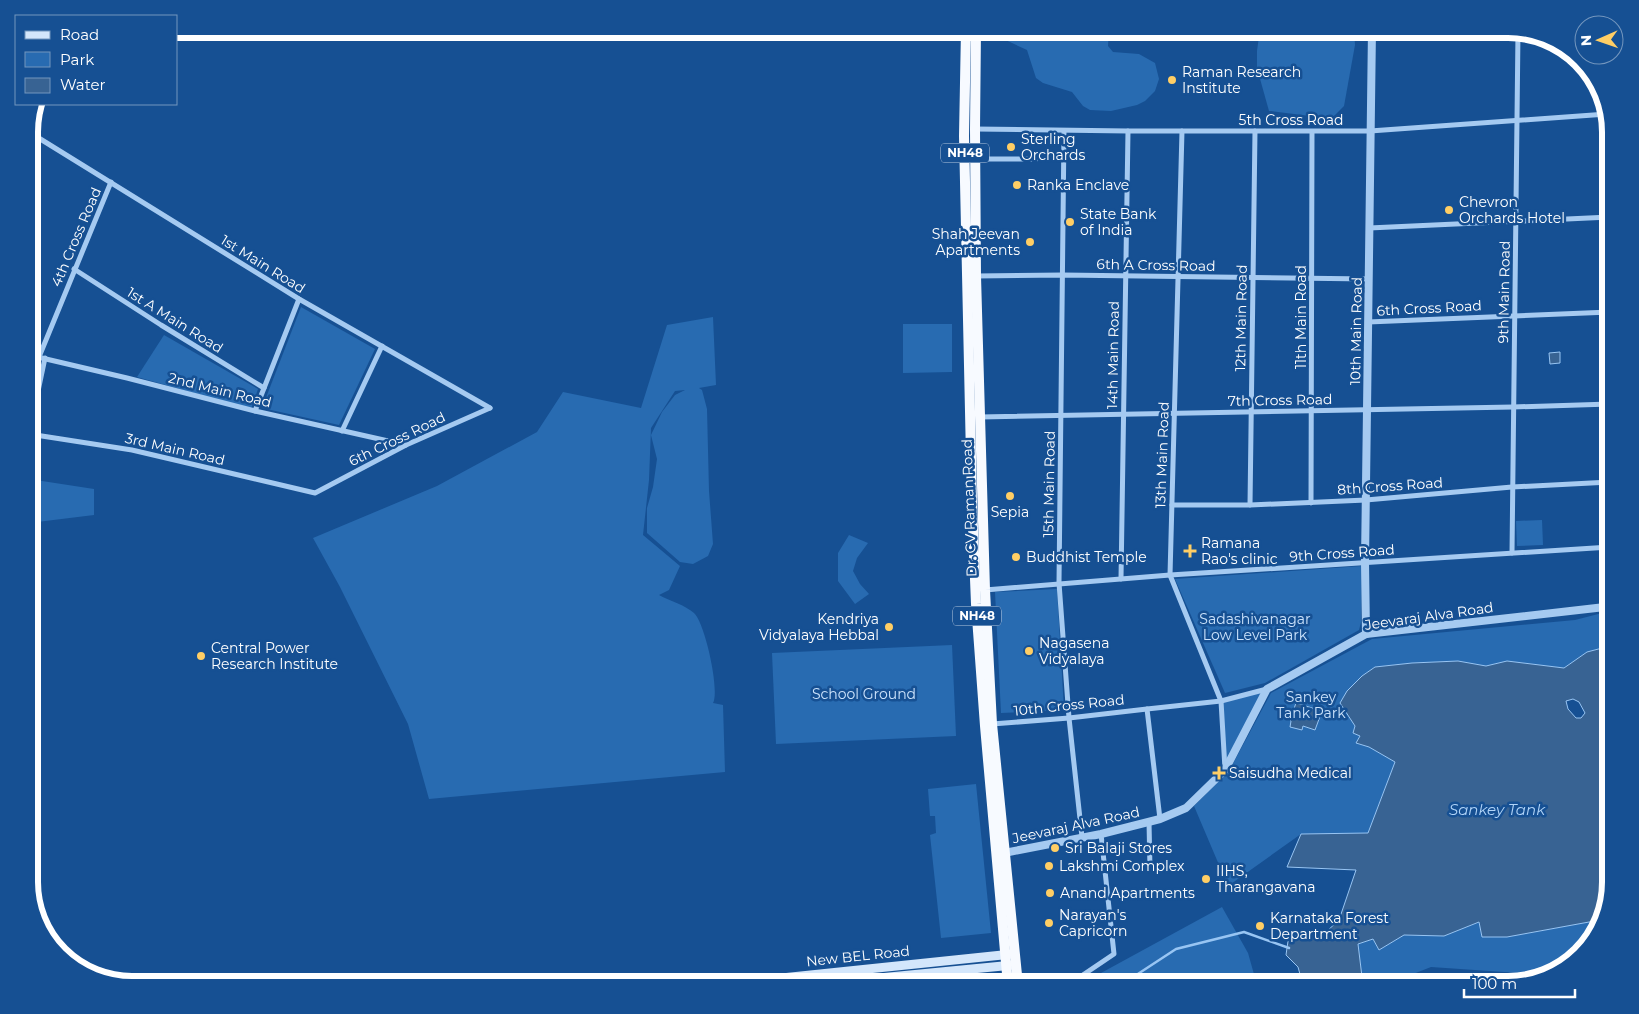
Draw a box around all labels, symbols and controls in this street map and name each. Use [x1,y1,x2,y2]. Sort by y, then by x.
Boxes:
legend [15,15,178,105]
north arrow [1574,15,1624,65]
text: Road [60,25,99,44]
text: N [1577,34,1595,46]
text: Park [60,50,94,69]
place label: Raman Research Institute [1182,63,1301,97]
marker: Raman Research Institute [1166,74,1178,86]
text: Water [60,75,106,94]
street label: 5th Cross Road [1239,111,1343,129]
place label: Sterling Orchards [1021,130,1086,164]
marker: Sterling Orchards [1005,141,1017,153]
road number: NH48 [941,144,989,162]
place label: Ranka Enclave [1027,176,1129,194]
marker: Ranka Enclave [1011,179,1023,191]
street label: 4th Cross Road [47,185,105,289]
place label: Chevron Orchards Hotel [1459,193,1565,227]
marker: Chevron Orchards Hotel [1443,204,1455,216]
place label: State Bank of India [1080,205,1157,239]
marker: State Bank of India [1064,216,1076,228]
place label: Shah Jeevan Apartments [932,225,1020,259]
street label: 1st Main Road [217,231,309,297]
marker: Shah Jeevan Apartments [1024,236,1036,248]
street label: 9th Main Road [1494,241,1514,343]
street label: 6th A Cross Road [1096,255,1216,275]
street label: 12th Main Road [1231,264,1251,372]
street label: 11th Main Road [1292,265,1310,369]
street label: 10th Main Road [1346,277,1366,385]
street label: 1st A Main Road [124,283,226,357]
street label: 6th Cross Road [1376,296,1482,320]
street label: 14th Main Road [1103,301,1123,409]
street label: 2nd Main Road [167,368,273,412]
street label: 7th Cross Road [1227,390,1333,410]
street label: 13th Main Road [1151,401,1173,509]
street label: 6th Cross Road [346,408,448,470]
street label: 3rd Main Road [123,429,227,469]
street label: 15th Main Road [1039,430,1059,538]
street label: Dr. CV Raman Road [958,439,980,577]
street label: 8th Cross Road [1337,473,1443,499]
marker: Sepia [1004,490,1016,502]
place label: Sepia [991,503,1029,521]
place label: Ramana Rao's clinic [1201,534,1278,568]
street label: 9th Cross Road [1289,540,1395,566]
marker: Ramana Rao's clinic [1183,544,1197,558]
place label: Buddhist Temple [1026,548,1147,566]
marker: Buddhist Temple [1010,551,1022,563]
street label: Jeevaraj Alva Road [1362,598,1495,634]
road number: NH48 [953,606,1001,626]
place label: Kendriya Vidyalaya Hebbal [759,610,879,644]
park label: Sadashivanagar Low Level Park [1199,610,1311,644]
marker: Kendriya Vidyalaya Hebbal [883,621,895,633]
place label: Nagasena Vidyalaya [1039,634,1110,668]
place label: Central Power Research Institute [211,639,338,673]
marker: Nagasena Vidyalaya [1023,645,1035,657]
marker: Central Power Research Institute [195,650,207,662]
park label: School Ground [812,685,916,703]
park label: Sankey Tank Park [1276,688,1346,722]
street label: 10th Cross Road [1013,690,1125,720]
place label: Saisudha Medical [1229,764,1352,782]
marker: Saisudha Medical [1213,767,1225,779]
water label: Sankey Tank [1449,800,1546,819]
street label: Jeevaraj Alva Road [1010,803,1141,848]
place label: Sri Balaji Stores [1065,839,1172,857]
marker: Sri Balaji Stores [1049,842,1061,854]
place label: Lakshmi Complex [1059,857,1185,875]
marker: Lakshmi Complex [1043,860,1055,872]
place label: IIHS, Tharangavana [1216,862,1316,896]
marker: IIHS, Tharangavana [1200,873,1212,885]
place label: Anand Apartments [1060,884,1195,902]
marker: Anand Apartments [1044,887,1056,899]
place label: Narayan's Capricorn [1059,906,1127,940]
place label: Karnataka Forest Department [1270,909,1389,943]
marker: Narayan's Capricorn [1043,917,1055,929]
marker: Karnataka Forest Department [1254,920,1266,932]
street label: New BEL Road [805,942,911,970]
scale bar [1464,966,1575,998]
text: 100 m [1472,974,1517,993]

